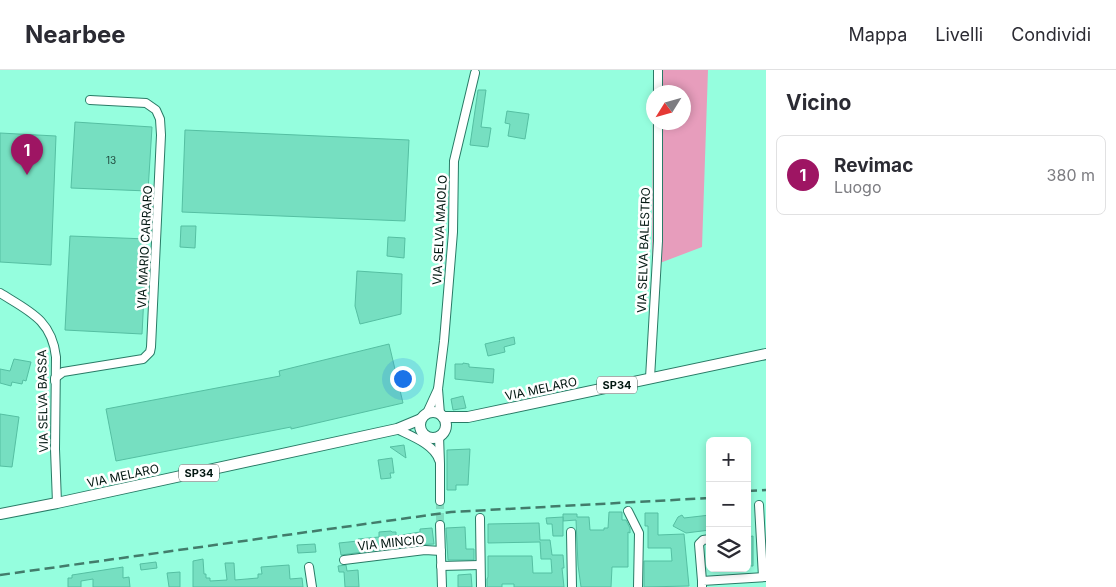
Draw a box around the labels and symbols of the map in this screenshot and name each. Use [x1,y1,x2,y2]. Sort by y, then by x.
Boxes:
north arrow [646,85,691,130]
pin: 1 [11,134,43,175]
house number: 13 [106,154,116,166]
street label: VIA SELVA MAIOLO [429,175,450,285]
street label: VIA MARIO CARRARO [134,185,155,309]
street label: VIA SELVA BALESTRO [634,187,653,313]
street label: VIA SELVA BASSA [34,349,51,453]
your location [390,366,416,392]
street label: VIA MELARO [504,374,578,403]
road number: SP34 [597,376,637,394]
street label: VIA MELARO [86,461,160,490]
road number: SP34 [179,464,219,482]
street label: VIA MINCIO [357,532,425,553]

